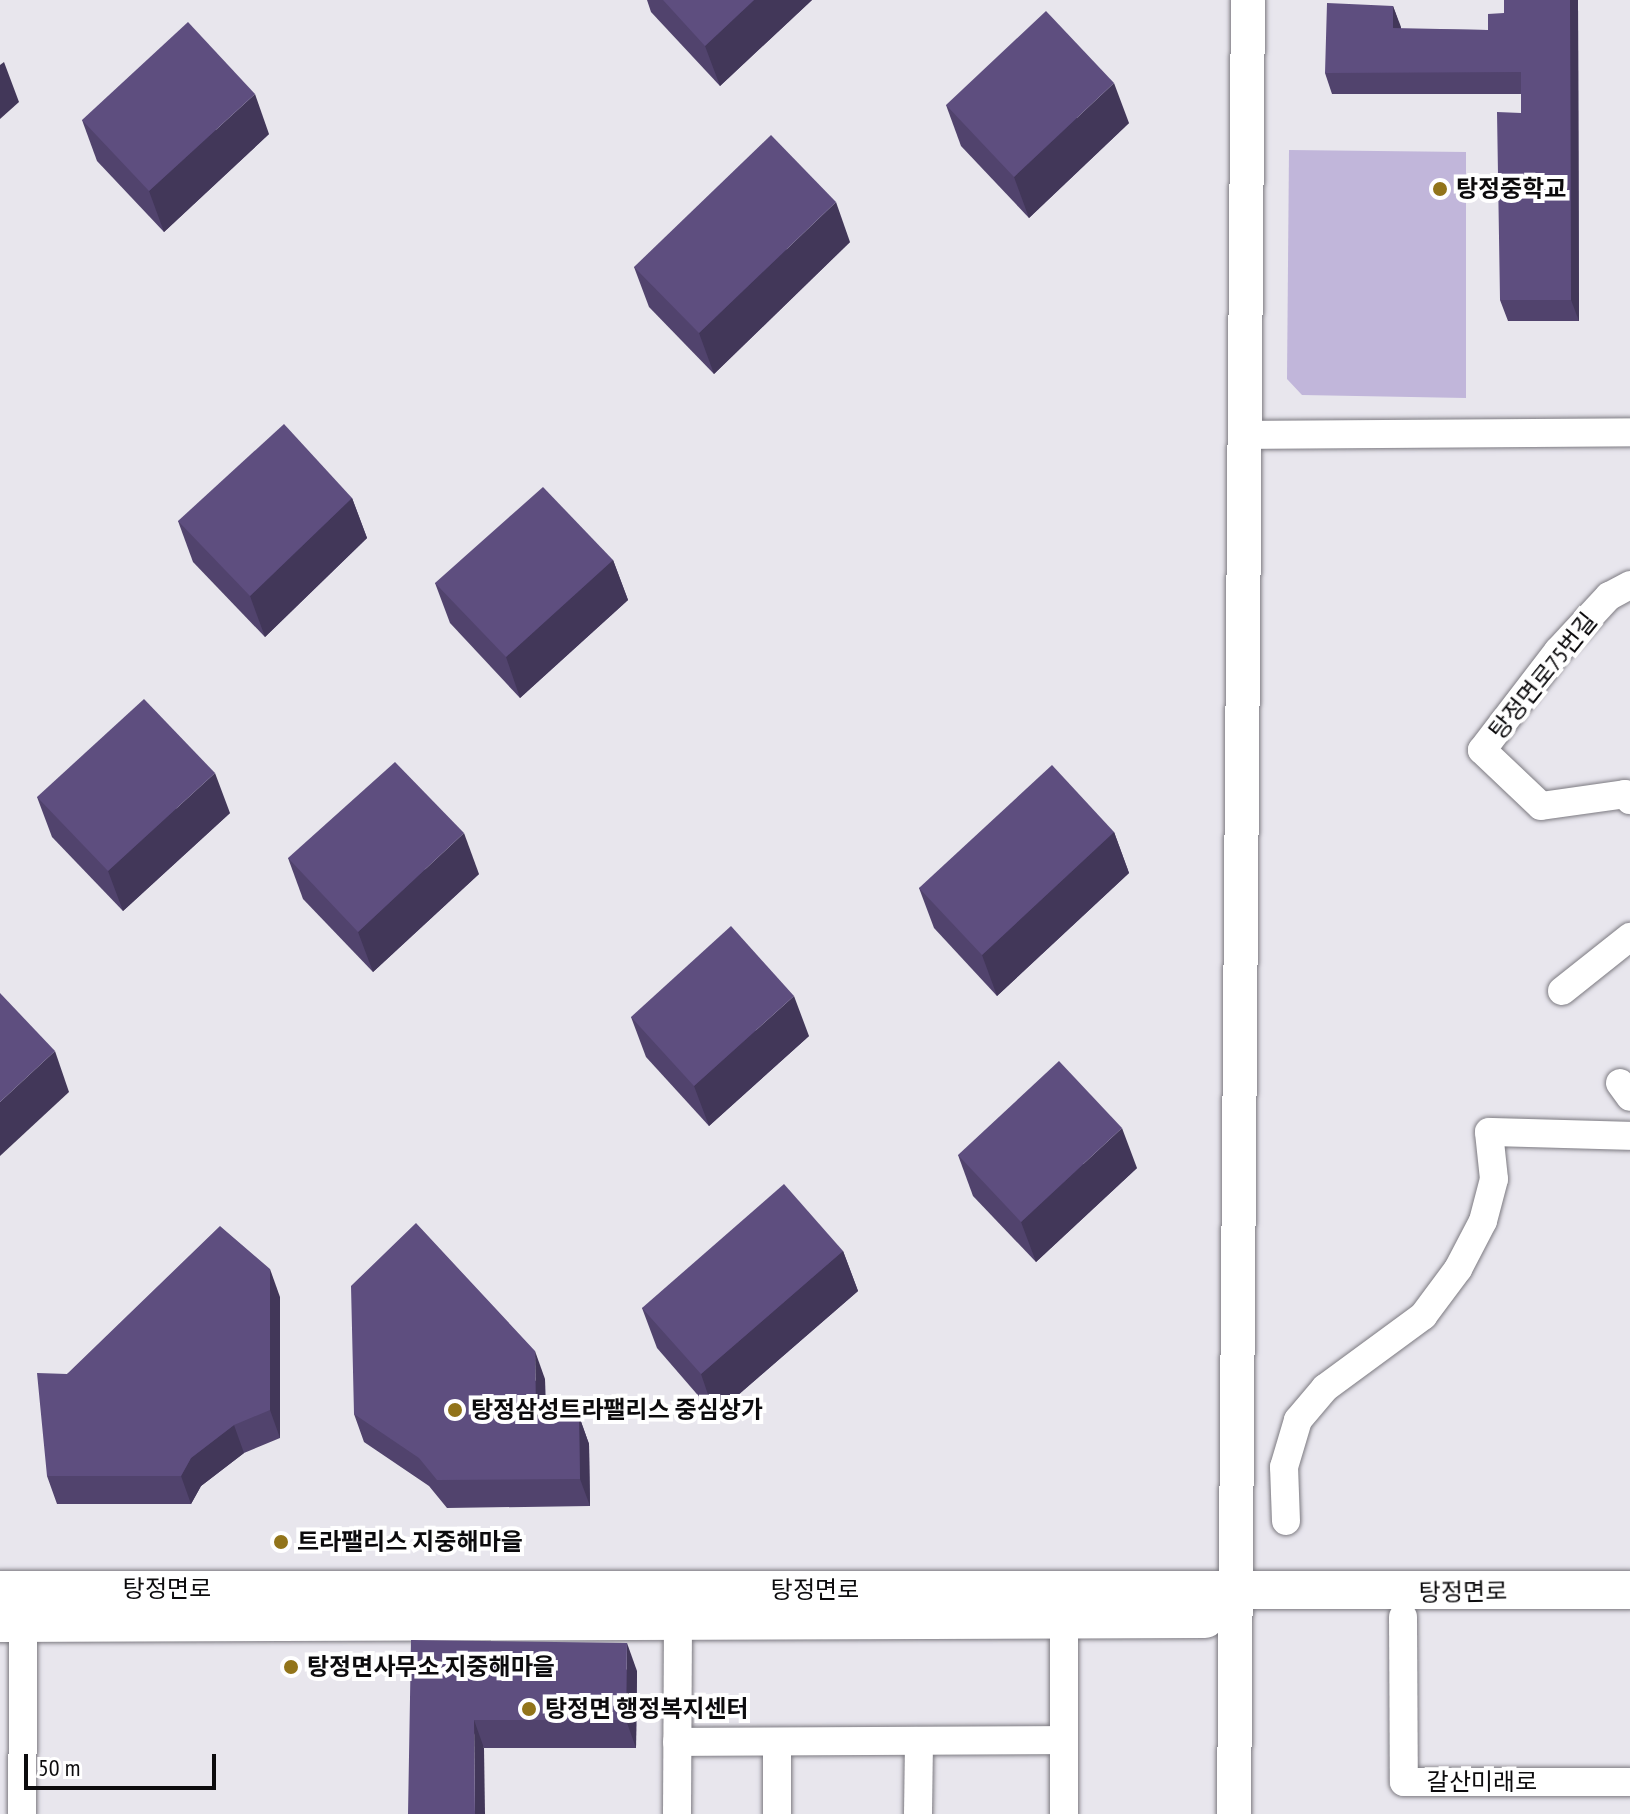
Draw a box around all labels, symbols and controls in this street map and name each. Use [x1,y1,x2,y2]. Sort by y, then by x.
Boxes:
place label: 탕정중학교 [1456,175,1566,203]
marker: 탕정중학교 [1431,180,1449,198]
street label: 탕정면로75번길 [1483,607,1603,745]
place label: 탕정삼성트라팰리스 중심상가 [471,1396,763,1424]
marker: 탕정삼성트라팰리스 중심상가 [446,1401,464,1419]
place label: 트라팰리스 지중해마을 [297,1528,523,1556]
marker: 트라팰리스 지중해마을 [272,1533,290,1551]
street label: 탕정면로 [123,1575,211,1603]
street label: 탕정면로 [771,1576,859,1604]
street label: 탕정면로 [1419,1577,1507,1607]
place label: 탕정면사무소 지중해마을 [307,1653,555,1681]
marker: 탕정면사무소 지중해마을 [282,1658,300,1676]
place label: 탕정면 행정복지센터 [545,1695,749,1723]
marker: 탕정면 행정복지센터 [520,1700,538,1718]
scale bar [28,1738,220,1788]
text: 50 m [38,1752,80,1783]
street label: 갈산미래로 [1427,1768,1537,1796]

